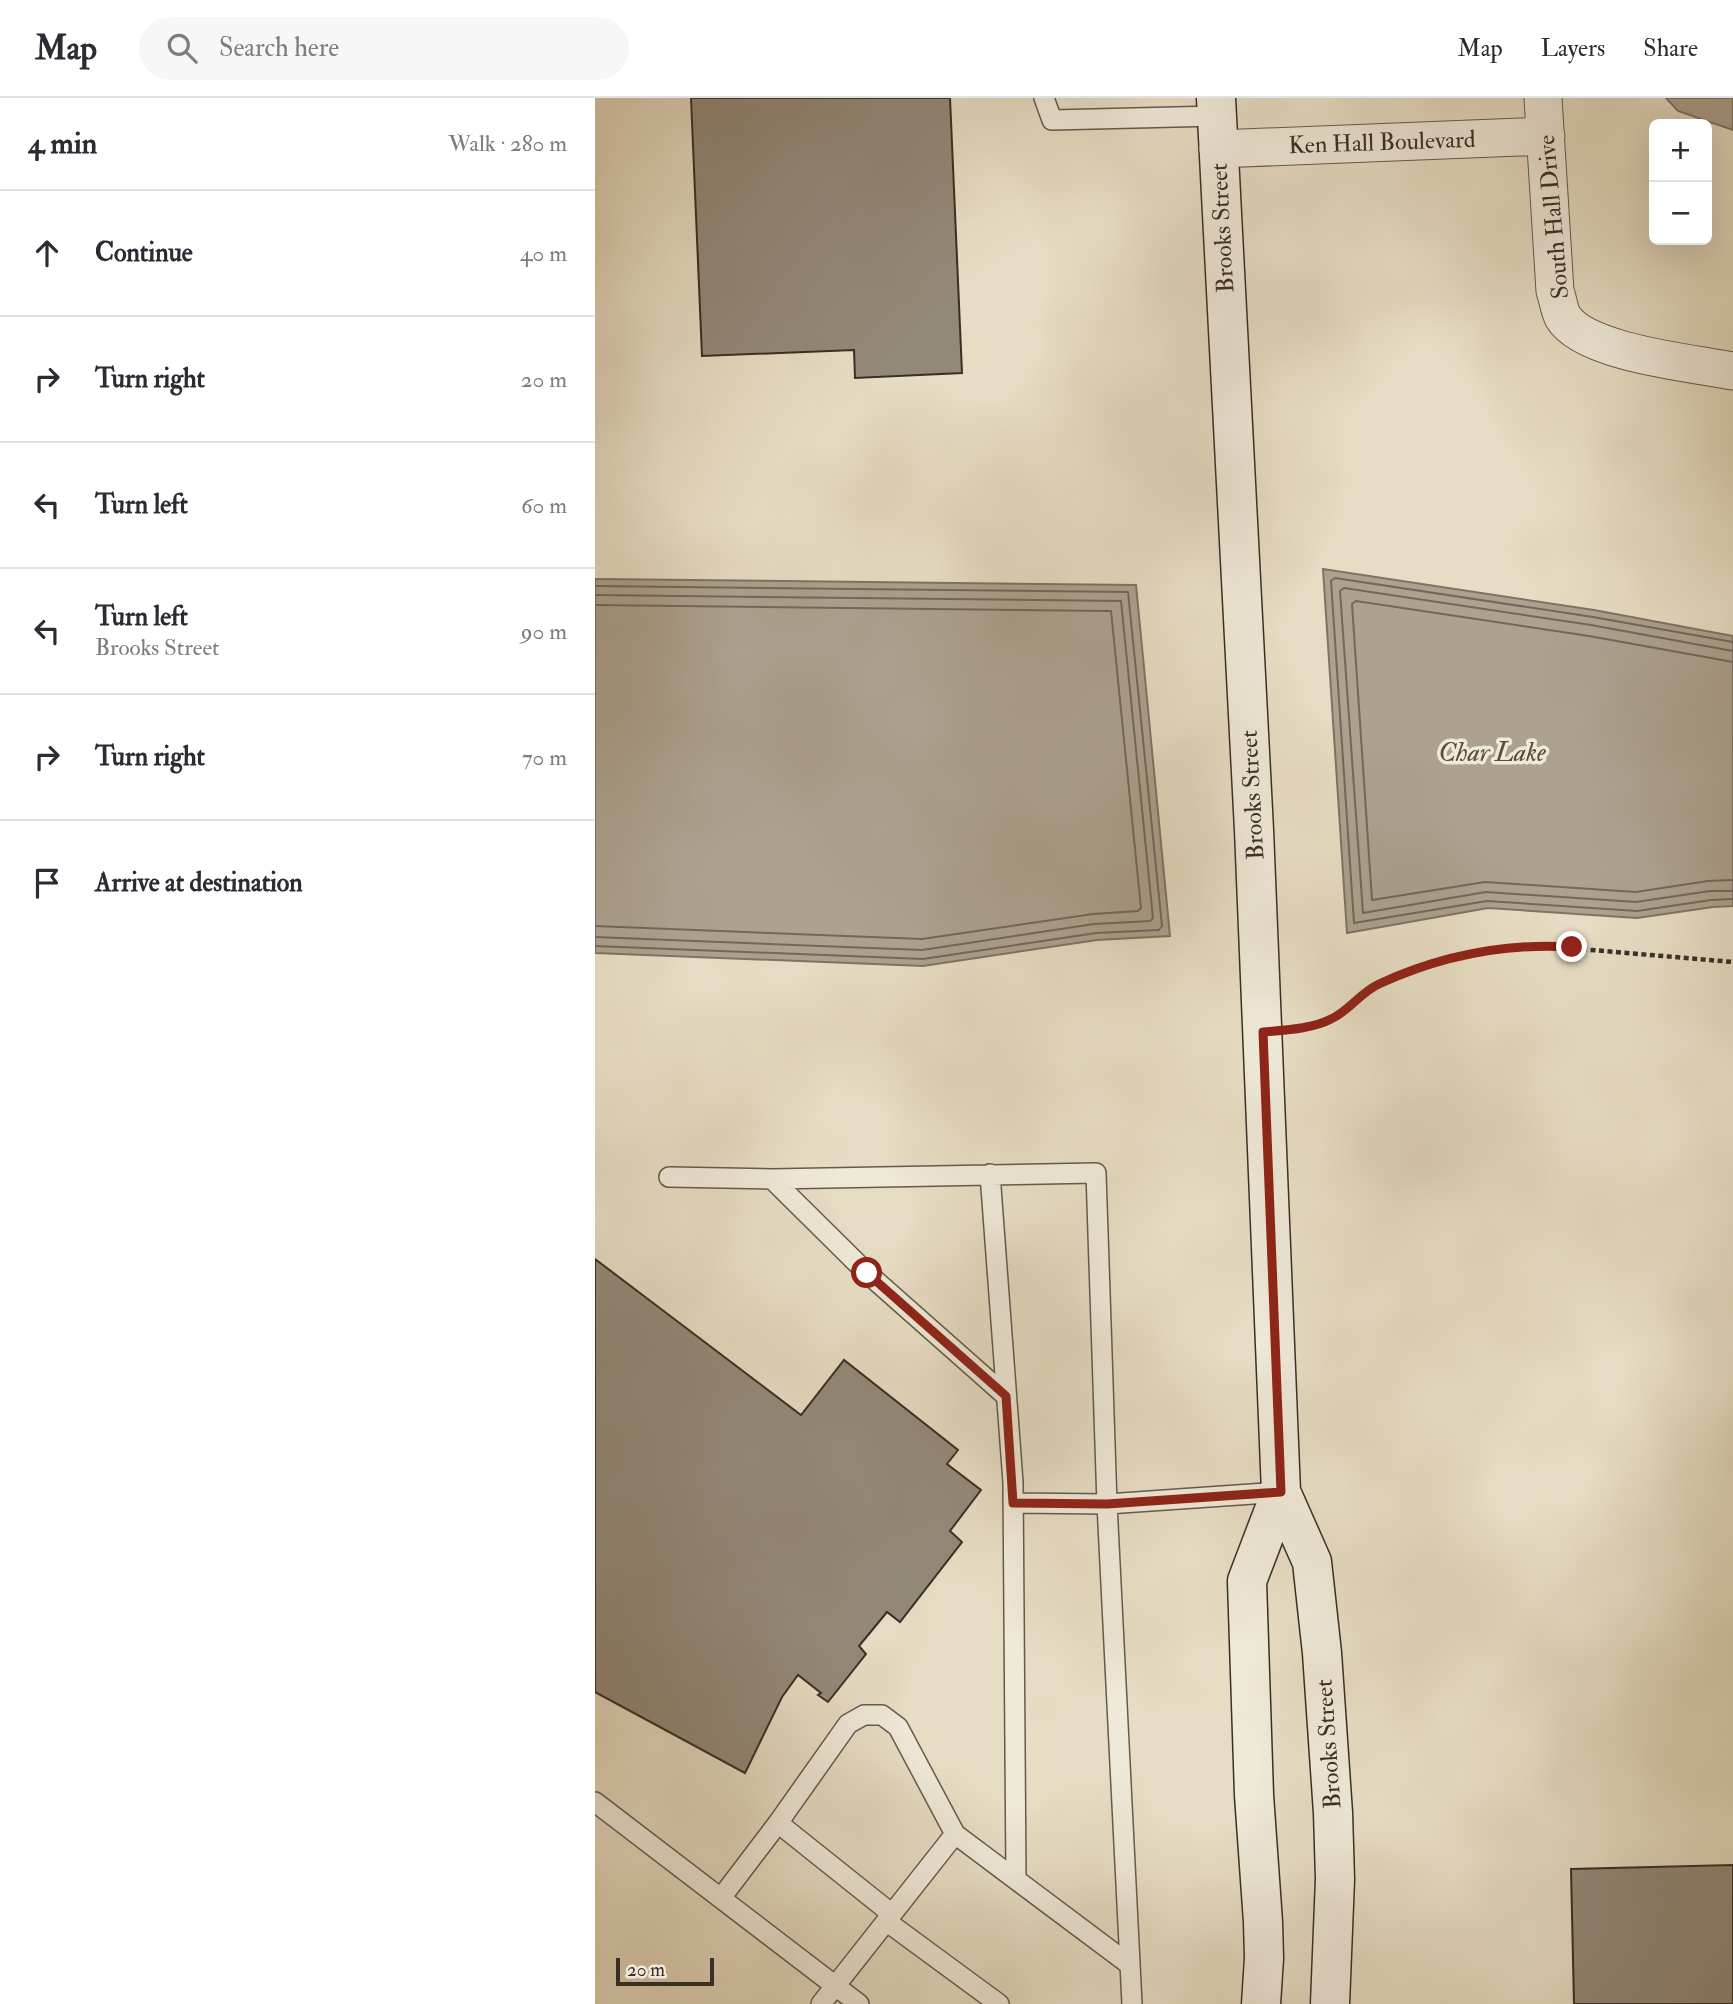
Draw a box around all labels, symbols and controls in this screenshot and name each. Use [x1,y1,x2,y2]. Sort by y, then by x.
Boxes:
search box [139,17,629,80]
text: Map [35,28,97,69]
icon: search [163,29,201,67]
text: Search here [219,32,339,64]
text: Map [1458,33,1503,64]
text: Layers [1541,33,1605,64]
text: Share [1643,33,1698,64]
map controls [1649,119,1712,245]
button: + [1649,119,1712,182]
street label: Ken Hall Boulevard [1288,124,1476,161]
text: 4 min [28,125,97,162]
text: Walk · 280 m [448,129,567,158]
street label: South Hall Drive [1531,134,1576,300]
street label: Brooks Street [1204,162,1241,294]
button: − [1649,182,1712,245]
icon: ahead [28,234,66,272]
text: Continue [95,237,193,269]
text: 40 m [520,239,567,268]
icon: right [28,360,66,398]
text: Turn right [95,363,205,395]
text: 20 m [521,365,567,394]
icon: left [28,486,66,524]
text: Turn left [95,489,188,521]
text: 60 m [521,491,567,520]
text: Turn left [95,601,188,633]
icon: left [28,612,66,650]
text: 90 m [521,617,567,646]
text: Brooks Street [95,633,219,662]
street label: Brooks Street [1234,729,1271,861]
water label: Char Lake [1438,737,1546,769]
icon: right [28,738,66,776]
text: Turn right [95,741,205,773]
text: 70 m [522,743,567,772]
icon: arrive [28,864,66,902]
text: Arrive at destination [95,867,303,899]
route end [1556,931,1587,962]
route start [851,1257,882,1288]
street label: Brooks Street [1308,1678,1348,1810]
scale bar [616,1955,714,1987]
text: 20 m [627,1958,665,1982]

